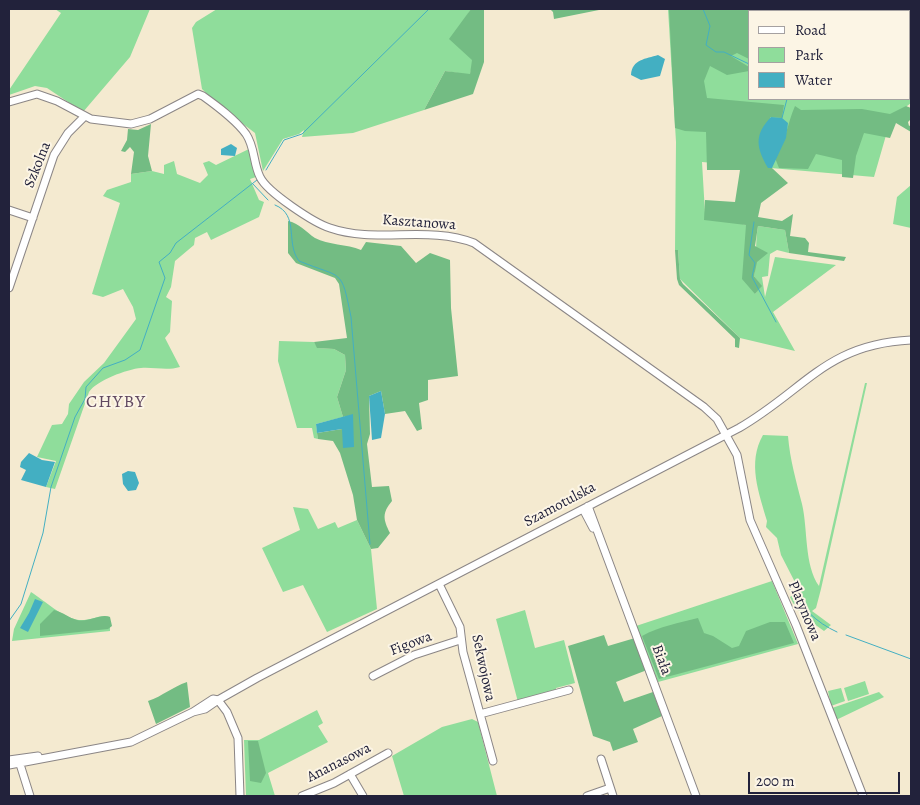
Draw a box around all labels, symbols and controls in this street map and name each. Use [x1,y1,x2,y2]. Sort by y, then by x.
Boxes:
legend [748,10,910,100]
text: Road [795,20,826,40]
text: Park [795,45,823,65]
text: Water [795,70,832,90]
street label: Szkolna [21,139,55,191]
street label: Kasztanowa [382,211,456,235]
district label: CHYBY [85,392,147,414]
street label: Szamotulska [521,479,599,531]
street label: Platynowa [783,578,825,644]
street label: Figowa [387,628,435,660]
street label: Sekwojowa [467,633,499,703]
street label: Biała [647,642,675,678]
street label: Ananasowa [304,739,374,787]
scale bar [750,762,902,794]
text: 200 m [756,771,795,791]

